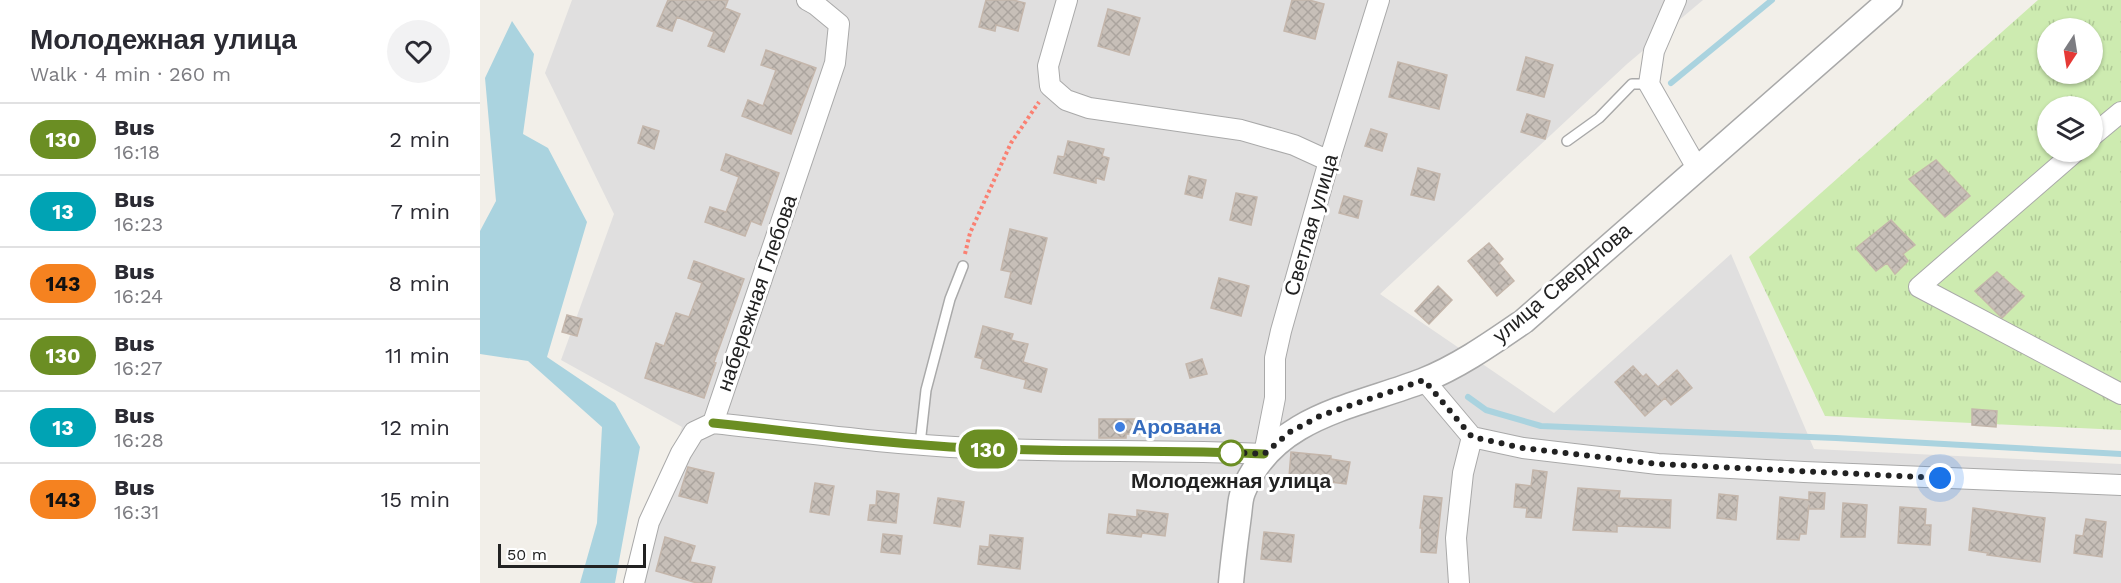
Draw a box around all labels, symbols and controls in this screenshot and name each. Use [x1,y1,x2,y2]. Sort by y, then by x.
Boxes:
north arrow [2037,18,2103,84]
map controls [2037,18,2103,162]
button: heart [387,20,450,83]
text: Молодежная улица [30,23,297,56]
text: Walk · 4 min · 260 m [30,62,231,86]
button: layers [2037,96,2103,162]
text: Bus [114,115,154,140]
text: 130 [45,127,81,152]
text: 2 min [389,127,450,152]
text: 16:18 [114,140,160,164]
street label: Светлая улица [1278,151,1343,299]
text: Bus [114,187,154,212]
street label: набережная Глебова [711,191,802,394]
text: 13 [52,199,74,224]
text: 7 min [390,199,450,224]
text: 16:23 [114,212,163,236]
street label: улица Свердлова [1487,217,1636,348]
text: Bus [114,259,154,284]
text: 143 [45,271,81,296]
text: 8 min [389,271,450,296]
text: 16:24 [114,284,163,308]
text: Bus [114,331,154,356]
text: 130 [45,343,81,368]
text: 11 min [385,343,450,368]
text: 16:27 [114,356,162,380]
text: Bus [114,403,154,428]
place label: Арована [1132,414,1222,439]
text: 13 [52,415,74,440]
text: 12 min [381,415,450,440]
marker: Арована [1113,420,1127,434]
text: 16:28 [114,428,164,452]
line badge: 130 [954,430,1022,468]
text: 130 [970,437,1006,462]
marker: Молодежная улица [1218,440,1244,466]
your location [1925,463,1955,493]
place label: Молодежная улица [1131,468,1331,493]
text: Bus [114,475,154,500]
text: 143 [45,487,81,512]
text: 15 min [381,487,450,512]
text: 16:31 [114,500,159,524]
scale bar [498,541,646,568]
text: 50 m [507,545,547,564]

